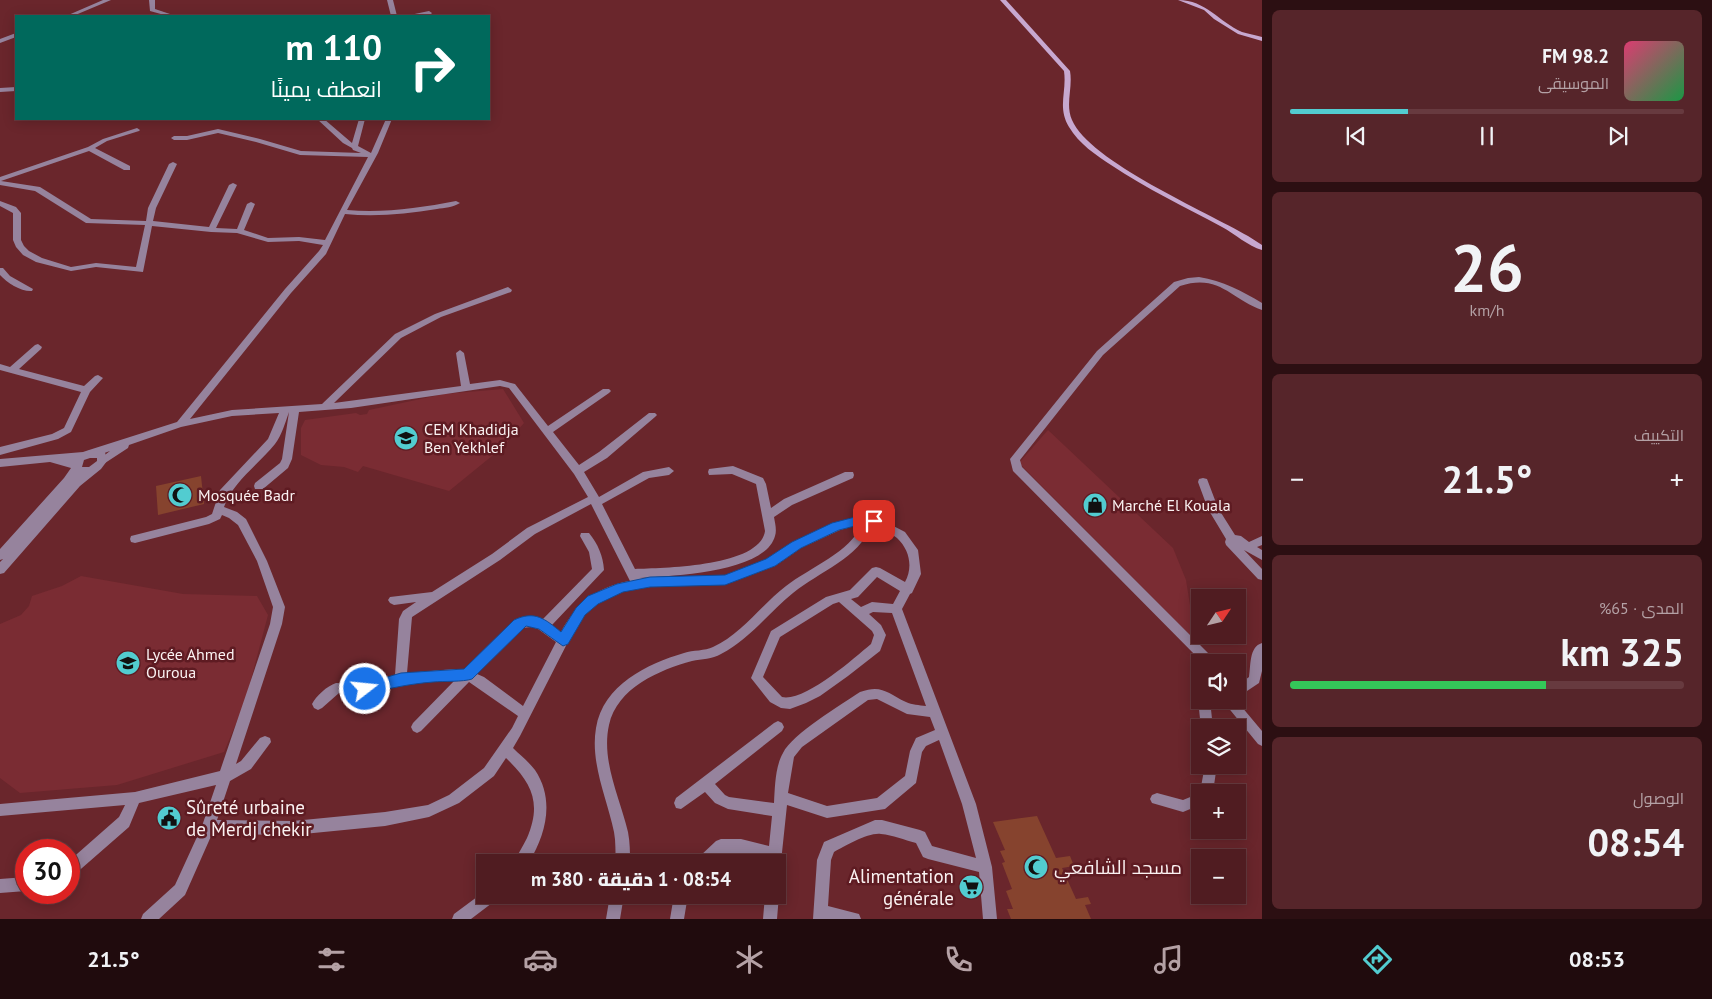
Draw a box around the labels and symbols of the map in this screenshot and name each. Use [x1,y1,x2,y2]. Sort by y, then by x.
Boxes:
place label: CEM Khadidja Ben Yekhlef [424,419,519,457]
school or university icon: CEM Khadidja Ben Yekhlef [393,425,419,451]
mosque icon: Mosquée Badr [167,482,193,508]
place label: Mosquée Badr [198,485,295,505]
shop icon: Marché El Kouala [1082,492,1108,518]
place label: Marché El Kouala [1112,495,1231,515]
pin [853,500,895,542]
north arrow [1191,589,1246,644]
place label: Lycée Ahmed Ouroua [146,644,235,682]
school or university icon: Lycée Ahmed Ouroua [115,650,141,676]
position arrow [338,662,390,714]
place label: Sûreté urbaine de Merdj chekir [186,795,312,841]
public building icon: Sûreté urbaine de Merdj chekir [156,805,182,831]
speed limit sign: 30 [15,839,80,904]
mosque icon: مسجد الشافعي [1023,854,1049,880]
place label: مسجد الشافعي [1054,855,1182,882]
place label: Alimentation générale [849,864,954,910]
supermarket icon: Alimentation générale [958,874,984,900]

